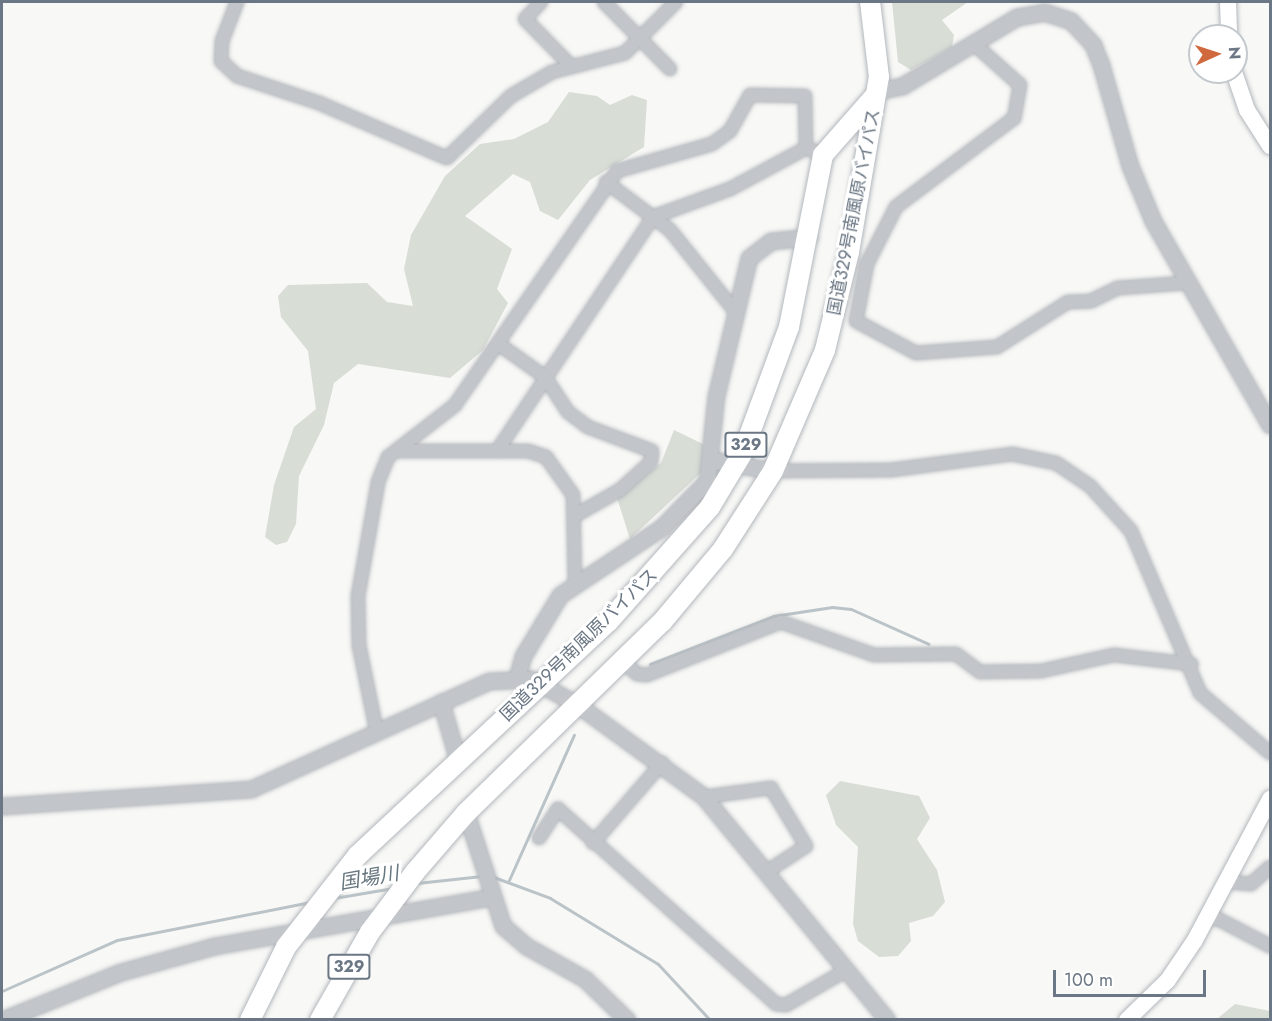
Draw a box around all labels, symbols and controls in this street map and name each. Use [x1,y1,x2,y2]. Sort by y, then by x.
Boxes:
north arrow [1188,24,1248,84]
text: N [1223,46,1246,60]
street label: 国道329号南風原バイパス [823,107,885,317]
road number: 329 [724,432,768,458]
street label: 国道329号南風原バイパス [496,564,662,726]
water label: 国場川 [337,861,401,895]
road number: 329 [326,954,372,980]
scale bar [1056,958,1209,996]
text: 100 m [1064,967,1113,993]

